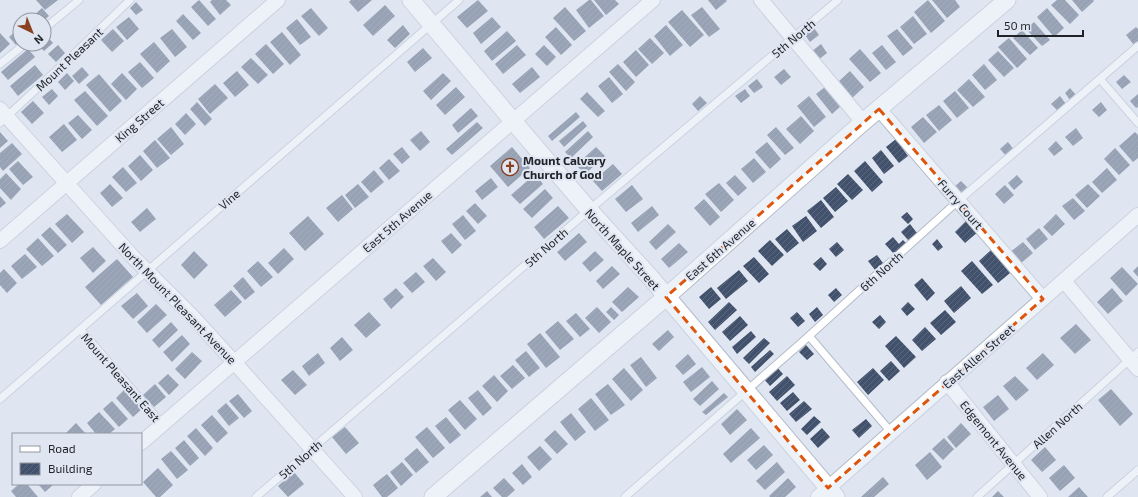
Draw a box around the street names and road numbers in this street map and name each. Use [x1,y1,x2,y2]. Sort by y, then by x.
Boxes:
street label: 5th North [768,16,818,60]
street label: Mount Pleasant [33,24,106,94]
street label: King Street [112,95,166,145]
street label: Furry Court [936,176,987,232]
street label: Vine [215,186,243,212]
street label: East 5th Avenue [359,187,435,255]
street label: North Maple Street [583,206,663,293]
street label: East 6th Avenue [682,215,758,283]
street label: 5th North [522,225,570,269]
street label: North Mount Pleasant Avenue [116,239,240,367]
street label: 6th North [857,248,905,294]
street label: East Allen Street [939,321,1017,391]
street label: Mount Pleasant East [79,330,164,425]
street label: Edgemont Avenue [958,397,1030,483]
street label: Allen North [1029,399,1085,451]
street label: 5th North [276,437,324,481]

